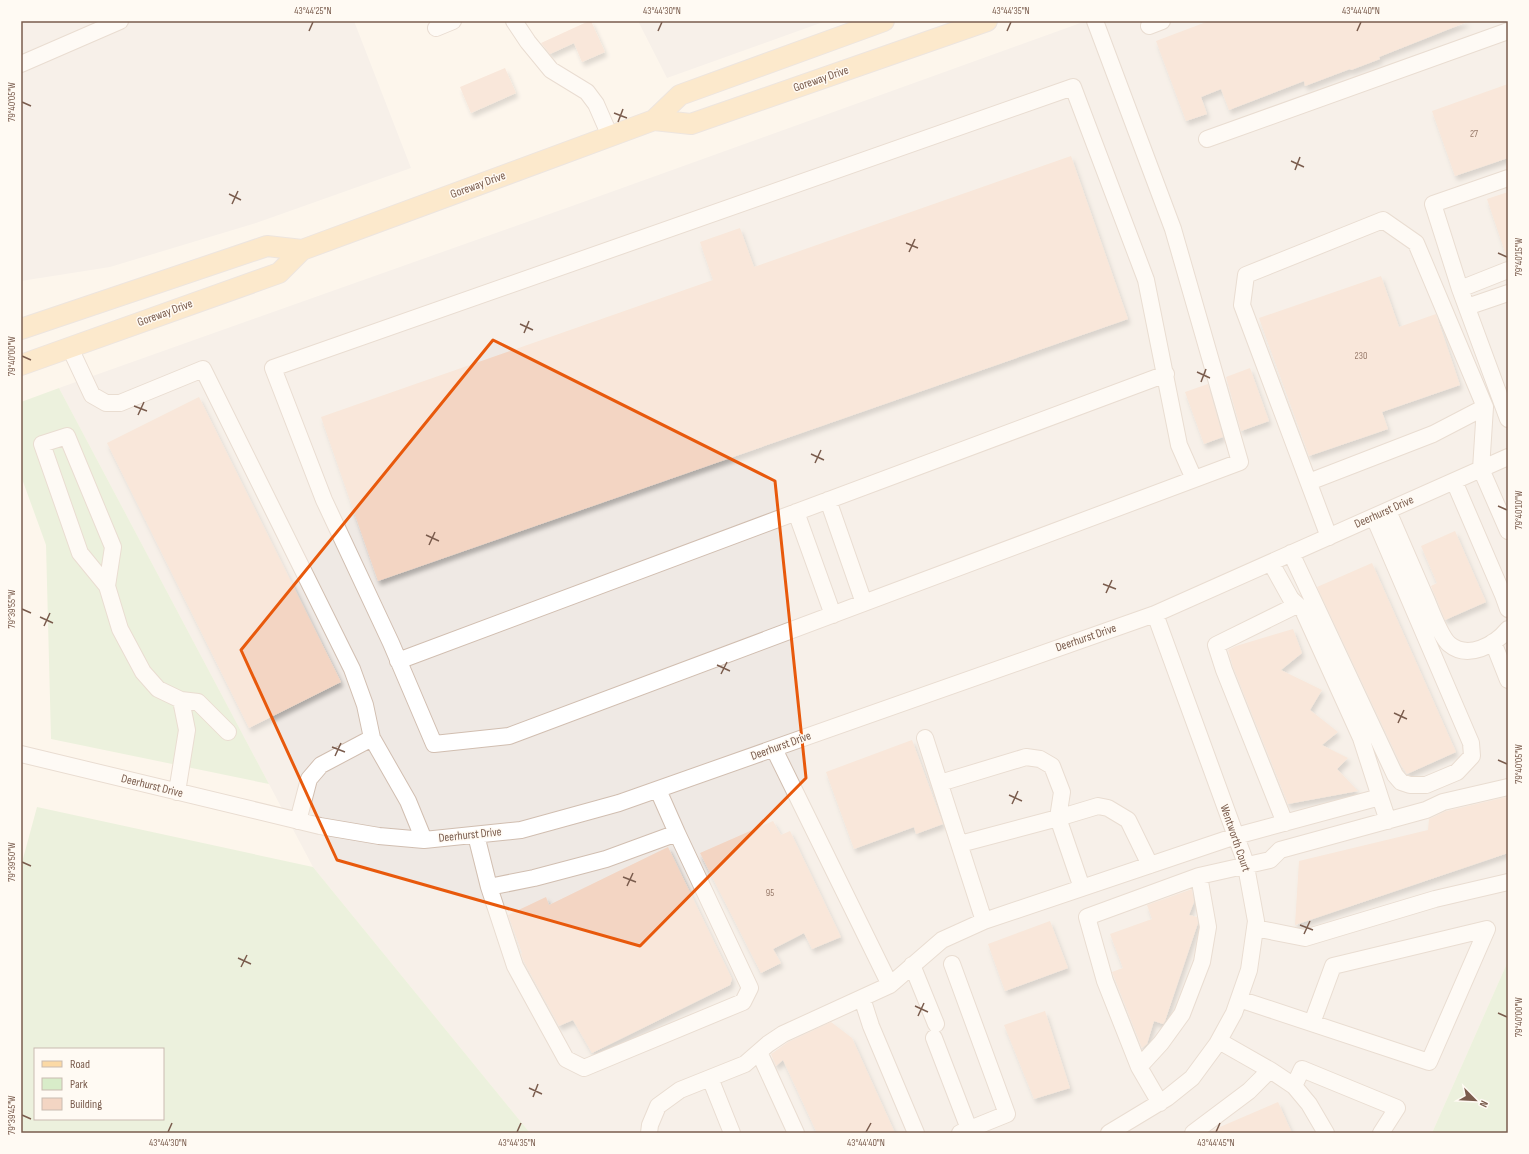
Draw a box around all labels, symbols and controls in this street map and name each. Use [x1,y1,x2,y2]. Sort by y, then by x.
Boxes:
text: 43°44'25"N [294,5,332,17]
text: 43°44'30"N [643,5,681,17]
text: 43°44'35"N [992,5,1030,17]
text: 43°44'40"N [1342,5,1380,17]
street label: Goreway Drive [791,62,851,95]
text: 79°40'05"W [6,82,18,122]
house number: 27 [1470,128,1478,140]
street label: Goreway Drive [448,168,508,202]
text: 79°40'15"W [1513,237,1525,276]
street label: Goreway Drive [135,296,195,330]
text: 79°40'00"W [6,336,18,376]
house number: 230 [1355,350,1367,362]
text: 79°40'10"W [1513,490,1525,529]
street label: Deerhurst Drive [1352,492,1416,532]
text: 79°39'55"W [6,589,18,629]
street label: Deerhurst Drive [1054,621,1119,655]
street label: Deerhurst Drive [749,728,813,764]
text: 79°40'05"W [1513,744,1525,784]
street label: Deerhurst Drive [119,771,185,801]
street label: Wentworth Court [1216,802,1254,874]
street label: Deerhurst Drive [438,824,502,846]
text: 79°39'50"W [6,842,18,882]
house number: 95 [766,887,774,899]
text: 79°40'00"W [1513,997,1525,1037]
legend [34,1048,164,1120]
text: Road [70,1057,90,1072]
text: Park [70,1077,88,1092]
north arrow [1455,1080,1495,1120]
text: 79°39'45"W [6,1095,18,1135]
text: Building [70,1097,102,1112]
text: N [1476,1099,1491,1109]
text: 43°44'30"N [149,1137,187,1149]
text: 43°44'35"N [498,1137,536,1149]
text: 43°44'40"N [847,1137,885,1149]
text: 43°44'45"N [1197,1137,1235,1149]

